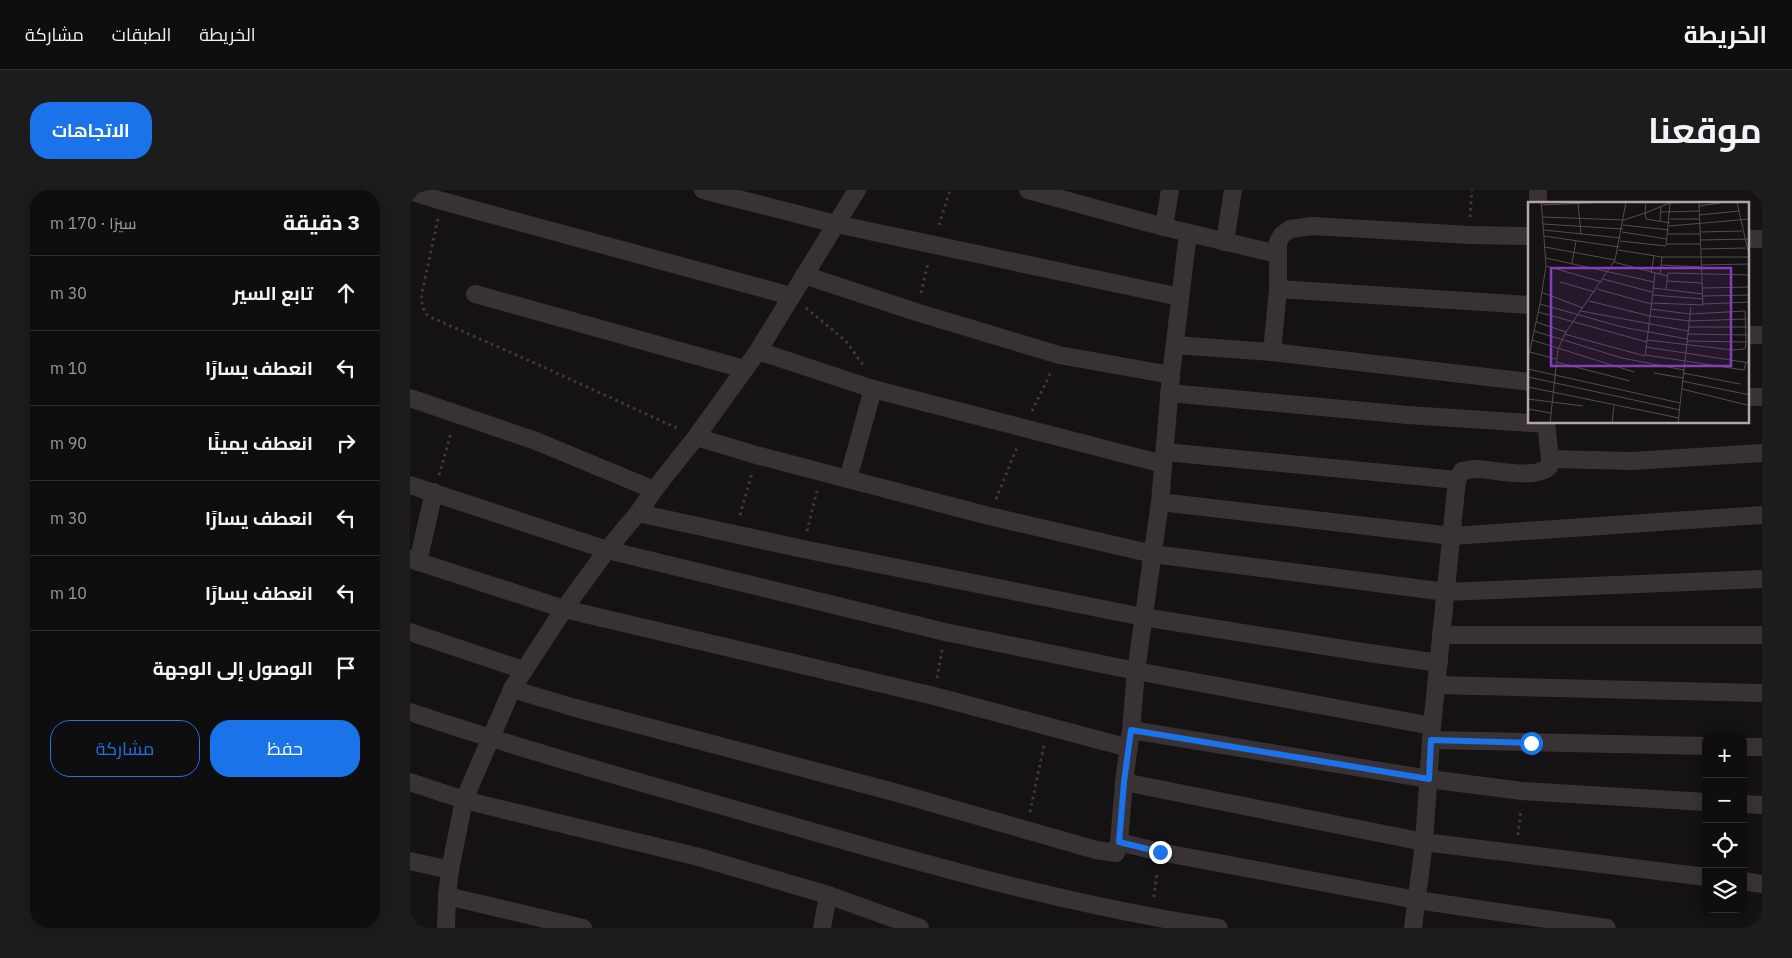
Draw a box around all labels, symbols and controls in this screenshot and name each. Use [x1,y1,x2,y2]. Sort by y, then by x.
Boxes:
text: الخريطة [1684,18,1767,50]
text: مشاركة [25,23,84,46]
text: الطبقات [112,23,171,46]
text: الخريطة [199,23,256,46]
button: الاتجاهات [30,102,152,159]
text: موقعنا [1648,107,1762,153]
inset map [1528,202,1750,424]
text: 3 دقيقة [283,208,360,236]
text: سيرًا · 170 m [50,213,136,233]
icon: ahead [332,279,360,307]
text: تابع السير [233,281,313,305]
text: 30 m [50,283,87,303]
icon: left [332,354,360,382]
text: انعطف يسارًا [205,356,313,380]
text: 10 m [50,358,87,378]
icon: right [332,429,360,457]
text: انعطف يمينًا [207,431,313,455]
text: 90 m [50,433,87,453]
icon: left [332,504,360,532]
text: انعطف يسارًا [205,506,313,530]
text: 30 m [50,508,87,528]
icon: left [332,579,360,607]
text: انعطف يسارًا [205,581,313,605]
text: 10 m [50,583,87,603]
icon: arrive [332,654,360,682]
text: الوصول إلى الوجهة [153,656,313,680]
button: مشاركة [50,720,200,777]
button: حفظ [210,720,360,777]
route start [1520,732,1543,755]
map controls [1702,733,1747,913]
button: + [1702,733,1747,778]
button: − [1702,778,1747,823]
button: locate [1702,823,1747,868]
route end [1149,841,1172,864]
button: layers [1702,868,1747,913]

